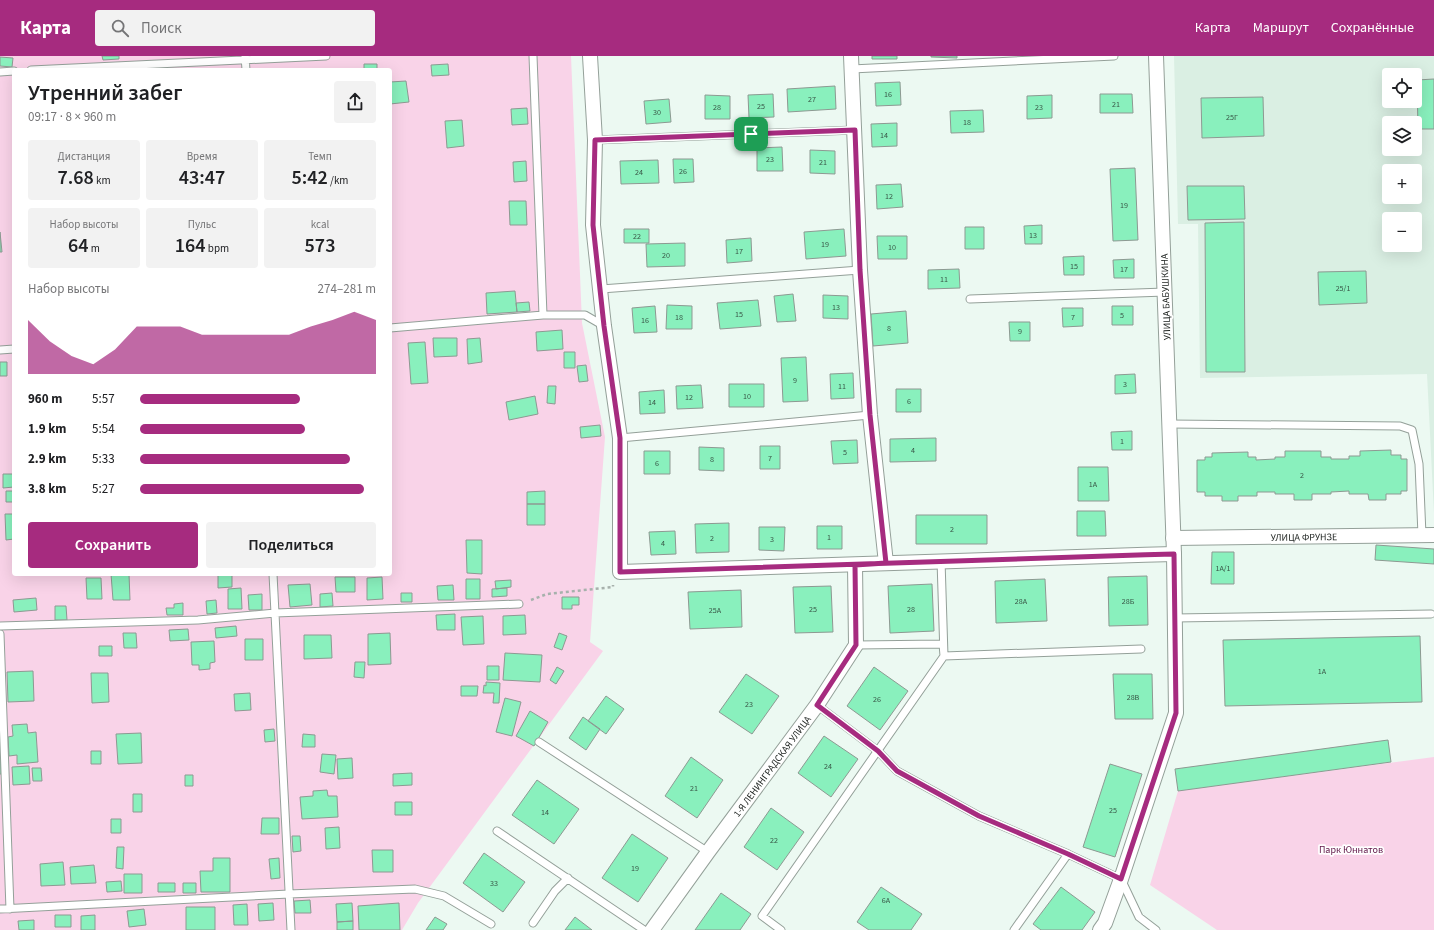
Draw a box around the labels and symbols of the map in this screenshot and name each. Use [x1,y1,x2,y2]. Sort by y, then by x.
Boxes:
house number: 16 [884,89,892,100]
house number: 27 [808,94,816,105]
house number: 21 [1112,99,1120,110]
house number: 25 [757,101,765,112]
house number: 28 [713,102,721,113]
house number: 23 [1035,102,1043,113]
house number: 30 [653,107,661,118]
house number: 25Г [1226,112,1238,123]
pin [734,117,768,151]
house number: 18 [963,117,971,128]
house number: 14 [880,130,888,141]
house number: 23 [766,154,774,165]
house number: 21 [819,157,827,168]
house number: 26 [679,166,687,177]
house number: 24 [635,167,643,178]
house number: 12 [885,191,893,202]
house number: 19 [1120,200,1128,211]
house number: 13 [1029,230,1037,241]
house number: 22 [633,231,641,242]
house number: 19 [821,239,829,250]
house number: 10 [888,242,896,253]
house number: 17 [735,246,743,257]
house number: 20 [662,250,670,261]
street label: УЛИЦА БАБУШКИНА [1157,253,1175,340]
house number: 15 [1070,261,1078,272]
house number: 17 [1120,264,1128,275]
house number: 11 [940,274,948,285]
house number: 25/1 [1336,283,1350,294]
house number: 13 [832,302,840,313]
house number: 15 [735,309,743,320]
house number: 5 [1120,310,1124,321]
house number: 18 [675,312,683,323]
house number: 7 [1071,312,1075,323]
house number: 16 [641,315,649,326]
house number: 8 [887,323,891,334]
house number: 9 [1018,326,1022,337]
house number: 9 [793,375,797,386]
house number: 3 [1123,379,1127,390]
house number: 11 [838,381,846,392]
house number: 10 [743,391,751,402]
house number: 12 [685,392,693,403]
house number: 6 [907,396,911,407]
house number: 14 [648,397,656,408]
house number: 1 [1120,436,1124,447]
house number: 4 [911,445,915,456]
house number: 5 [843,447,847,458]
house number: 7 [768,453,772,464]
house number: 8 [710,454,714,465]
house number: 6 [655,458,659,469]
house number: 2 [1300,470,1304,481]
house number: 1А [1089,479,1098,490]
house number: 2 [950,524,954,535]
street label: УЛИЦА ФРУНЗЕ [1271,530,1337,545]
house number: 1 [827,532,831,543]
house number: 2 [710,533,714,544]
house number: 3 [770,534,774,545]
house number: 4 [661,538,665,549]
house number: 1А/1 [1215,563,1231,574]
house number: 28А [1015,596,1028,607]
house number: 28Б [1122,596,1135,607]
house number: 25 [809,604,817,615]
house number: 28 [907,604,915,615]
house number: 25А [709,605,722,616]
house number: 1А [1318,666,1327,677]
house number: 28В [1127,692,1140,703]
house number: 26 [873,694,881,705]
house number: 23 [745,699,753,710]
street label: 1-Я ЛЕНИНГРАДСКАЯ УЛИЦА [730,713,815,820]
house number: 24 [824,761,832,772]
house number: 21 [690,783,698,794]
house number: 25 [1109,805,1117,816]
house number: 14 [541,807,549,818]
house number: 22 [770,835,778,846]
park label: Парк Юннатов [1319,843,1383,857]
house number: 19 [631,863,639,874]
house number: 33 [490,878,498,889]
house number: 6А [882,895,891,906]

